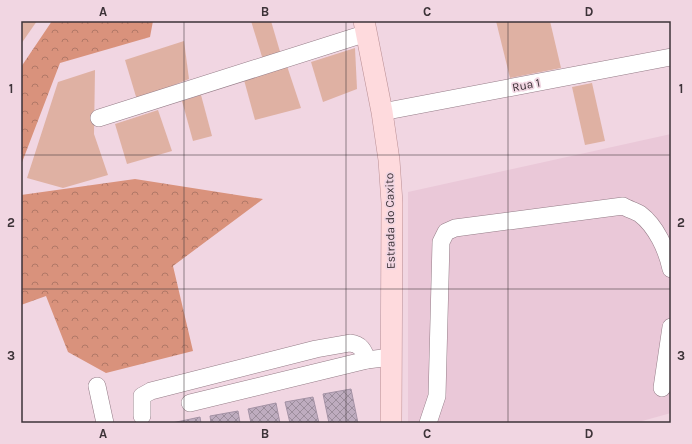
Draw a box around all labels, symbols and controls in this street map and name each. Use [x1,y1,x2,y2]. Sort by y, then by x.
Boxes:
text: A [99,4,107,19]
text: B [261,4,269,19]
text: C [423,4,431,19]
text: D [585,4,594,19]
street label: Rua 1 [511,75,541,95]
text: 1 [9,81,13,96]
text: 1 [679,81,683,96]
street label: Estrada do Caxito [382,173,398,269]
text: 2 [7,215,15,230]
text: 2 [677,215,685,230]
text: 3 [7,348,15,363]
text: 3 [677,348,685,363]
text: A [99,426,107,441]
text: B [261,426,269,441]
text: C [423,426,431,441]
text: D [585,426,594,441]

